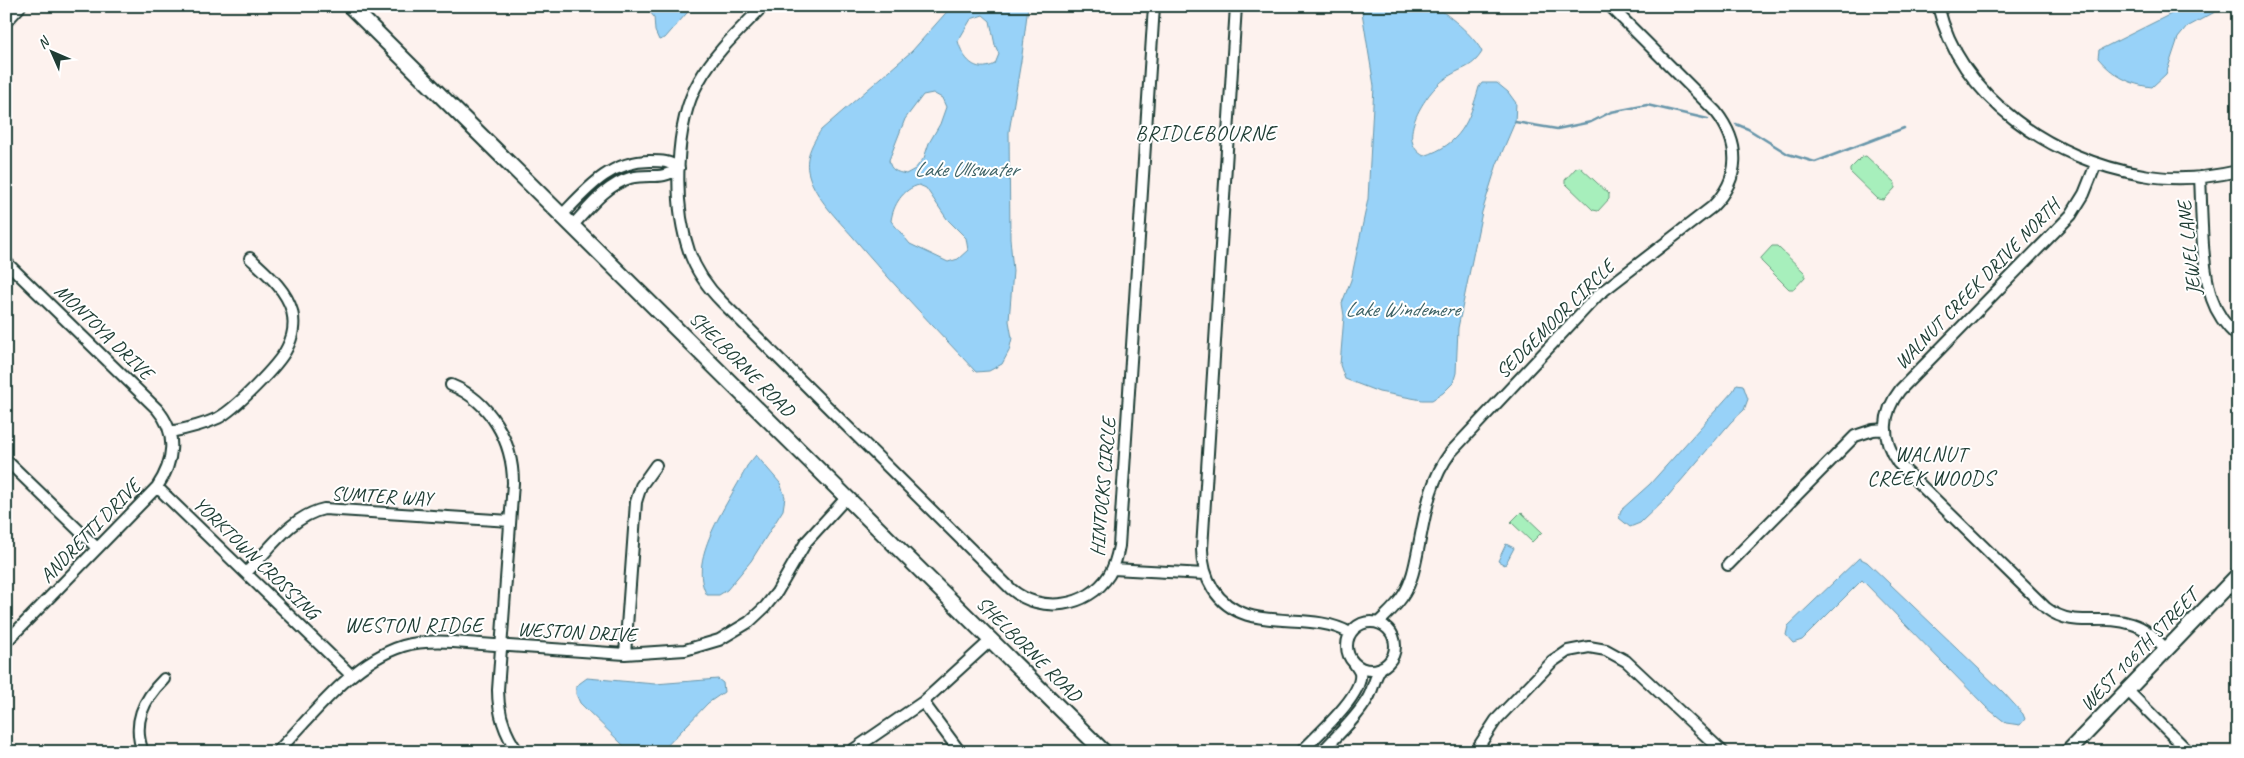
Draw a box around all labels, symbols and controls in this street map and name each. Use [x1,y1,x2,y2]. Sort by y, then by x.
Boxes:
north arrow [28,28,78,78]
text: N [34,32,54,52]
district label: BRIDLEBOURNE [1135,120,1279,146]
water label: Lake Ullswater [914,156,1022,182]
street label: WALNUT CREEK DRIVE NORTH [1889,192,2067,374]
street label: JEWEL LANE [2171,197,2206,297]
street label: SEDGEMOOR CIRCLE [1490,252,1622,384]
street label: MONTOYA DRIVE [49,279,161,387]
water label: Lake Windemere [1345,296,1462,322]
street label: SHELBORNE ROAD [684,306,801,423]
street label: HINTOCKS CIRCLE [1085,414,1122,557]
district label: WALNUT CREEK WOODS [1867,441,1998,491]
street label: ANDRETTI DRIVE [34,472,148,588]
street label: SUMTER WAY [331,481,436,511]
street label: YORKTOWN CROSSING [188,491,326,627]
street label: WEST 106TH STREET [2075,580,2207,716]
street label: SHELBORNE ROAD [971,591,1088,708]
district label: WESTON RIDGE [345,612,485,638]
street label: WESTON DRIVE [517,616,640,648]

